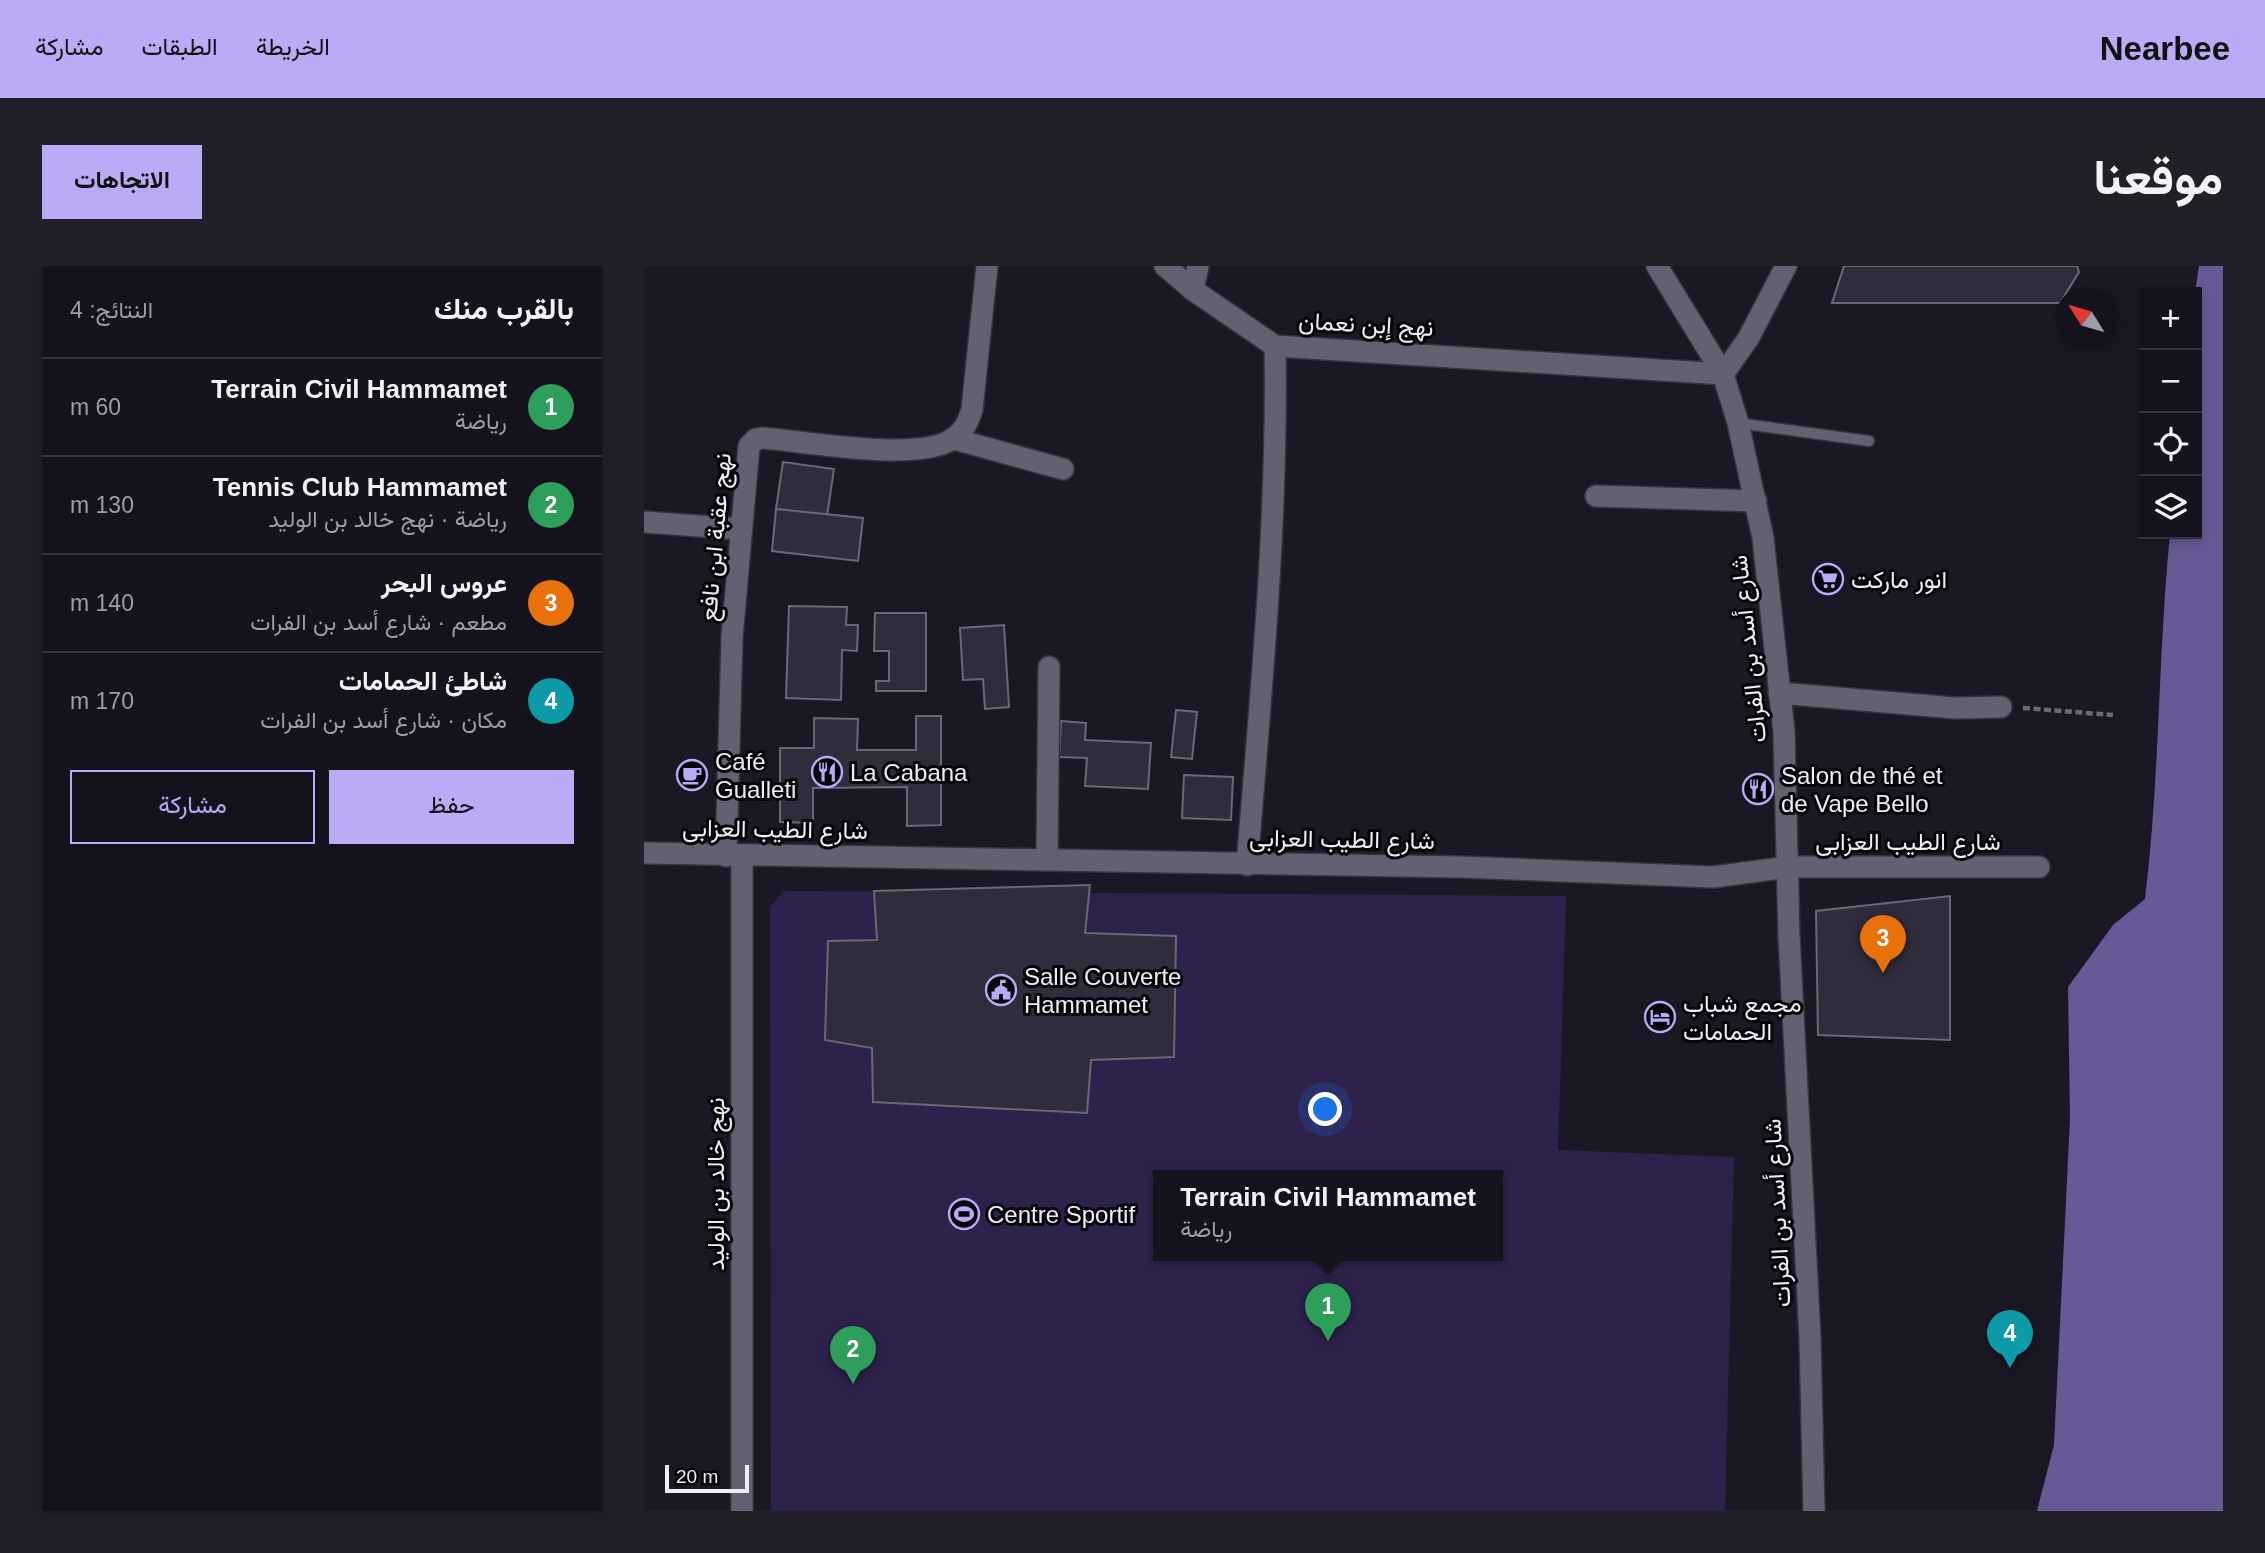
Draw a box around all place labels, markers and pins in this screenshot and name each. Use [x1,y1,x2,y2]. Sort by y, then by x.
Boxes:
supermarket icon: انور ماركت [1811,562,1845,596]
place label: انور ماركت [1851,566,1947,595]
place label: Café Gualleti [715,748,796,803]
restaurant icon: La Cabana [810,755,844,789]
cafe icon: Café Gualleti [675,758,709,792]
place label: La Cabana [850,759,968,786]
place label: Salon de thé et de Vape Bello [1781,762,1943,817]
restaurant icon: Salon de thé et de Vape Bello [1741,772,1775,806]
pin: 3 [1860,915,1906,973]
place label: Salle Couverte Hammamet [1024,963,1181,1018]
public building icon: Salle Couverte Hammamet [984,973,1018,1007]
place label: مجمع شباب الحمامات [1683,990,1802,1045]
hotel icon: مجمع شباب الحمامات [1643,1000,1677,1034]
sports icon: Centre Sportif [947,1197,981,1231]
place label: Centre Sportif [987,1201,1135,1228]
pin: 1 [1305,1283,1351,1341]
pin: 4 [1987,1310,2033,1368]
pin: 2 [830,1326,876,1384]

